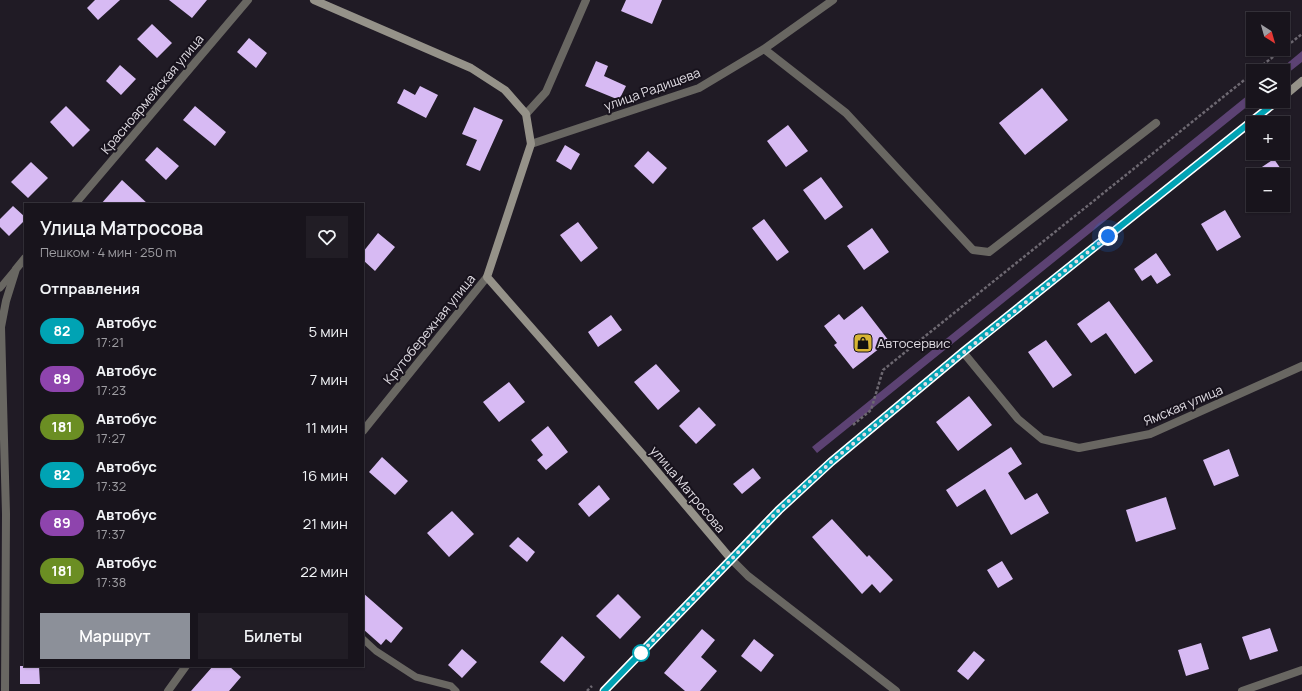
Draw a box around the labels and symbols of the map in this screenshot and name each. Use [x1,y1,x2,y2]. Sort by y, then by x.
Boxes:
north arrow [1246,12,1290,56]
street label: Красноармейская улица [96,30,208,158]
street label: улица Радищева [601,63,703,115]
your location [1098,226,1118,246]
street label: Крутобережная улица [379,270,479,388]
shop icon: Автосервис [852,332,874,354]
place label: Автосервис [877,334,950,352]
street label: Ямская улица [1141,380,1225,430]
street label: улица Матросова [646,442,730,536]
unlabelled marker [632,644,650,662]

